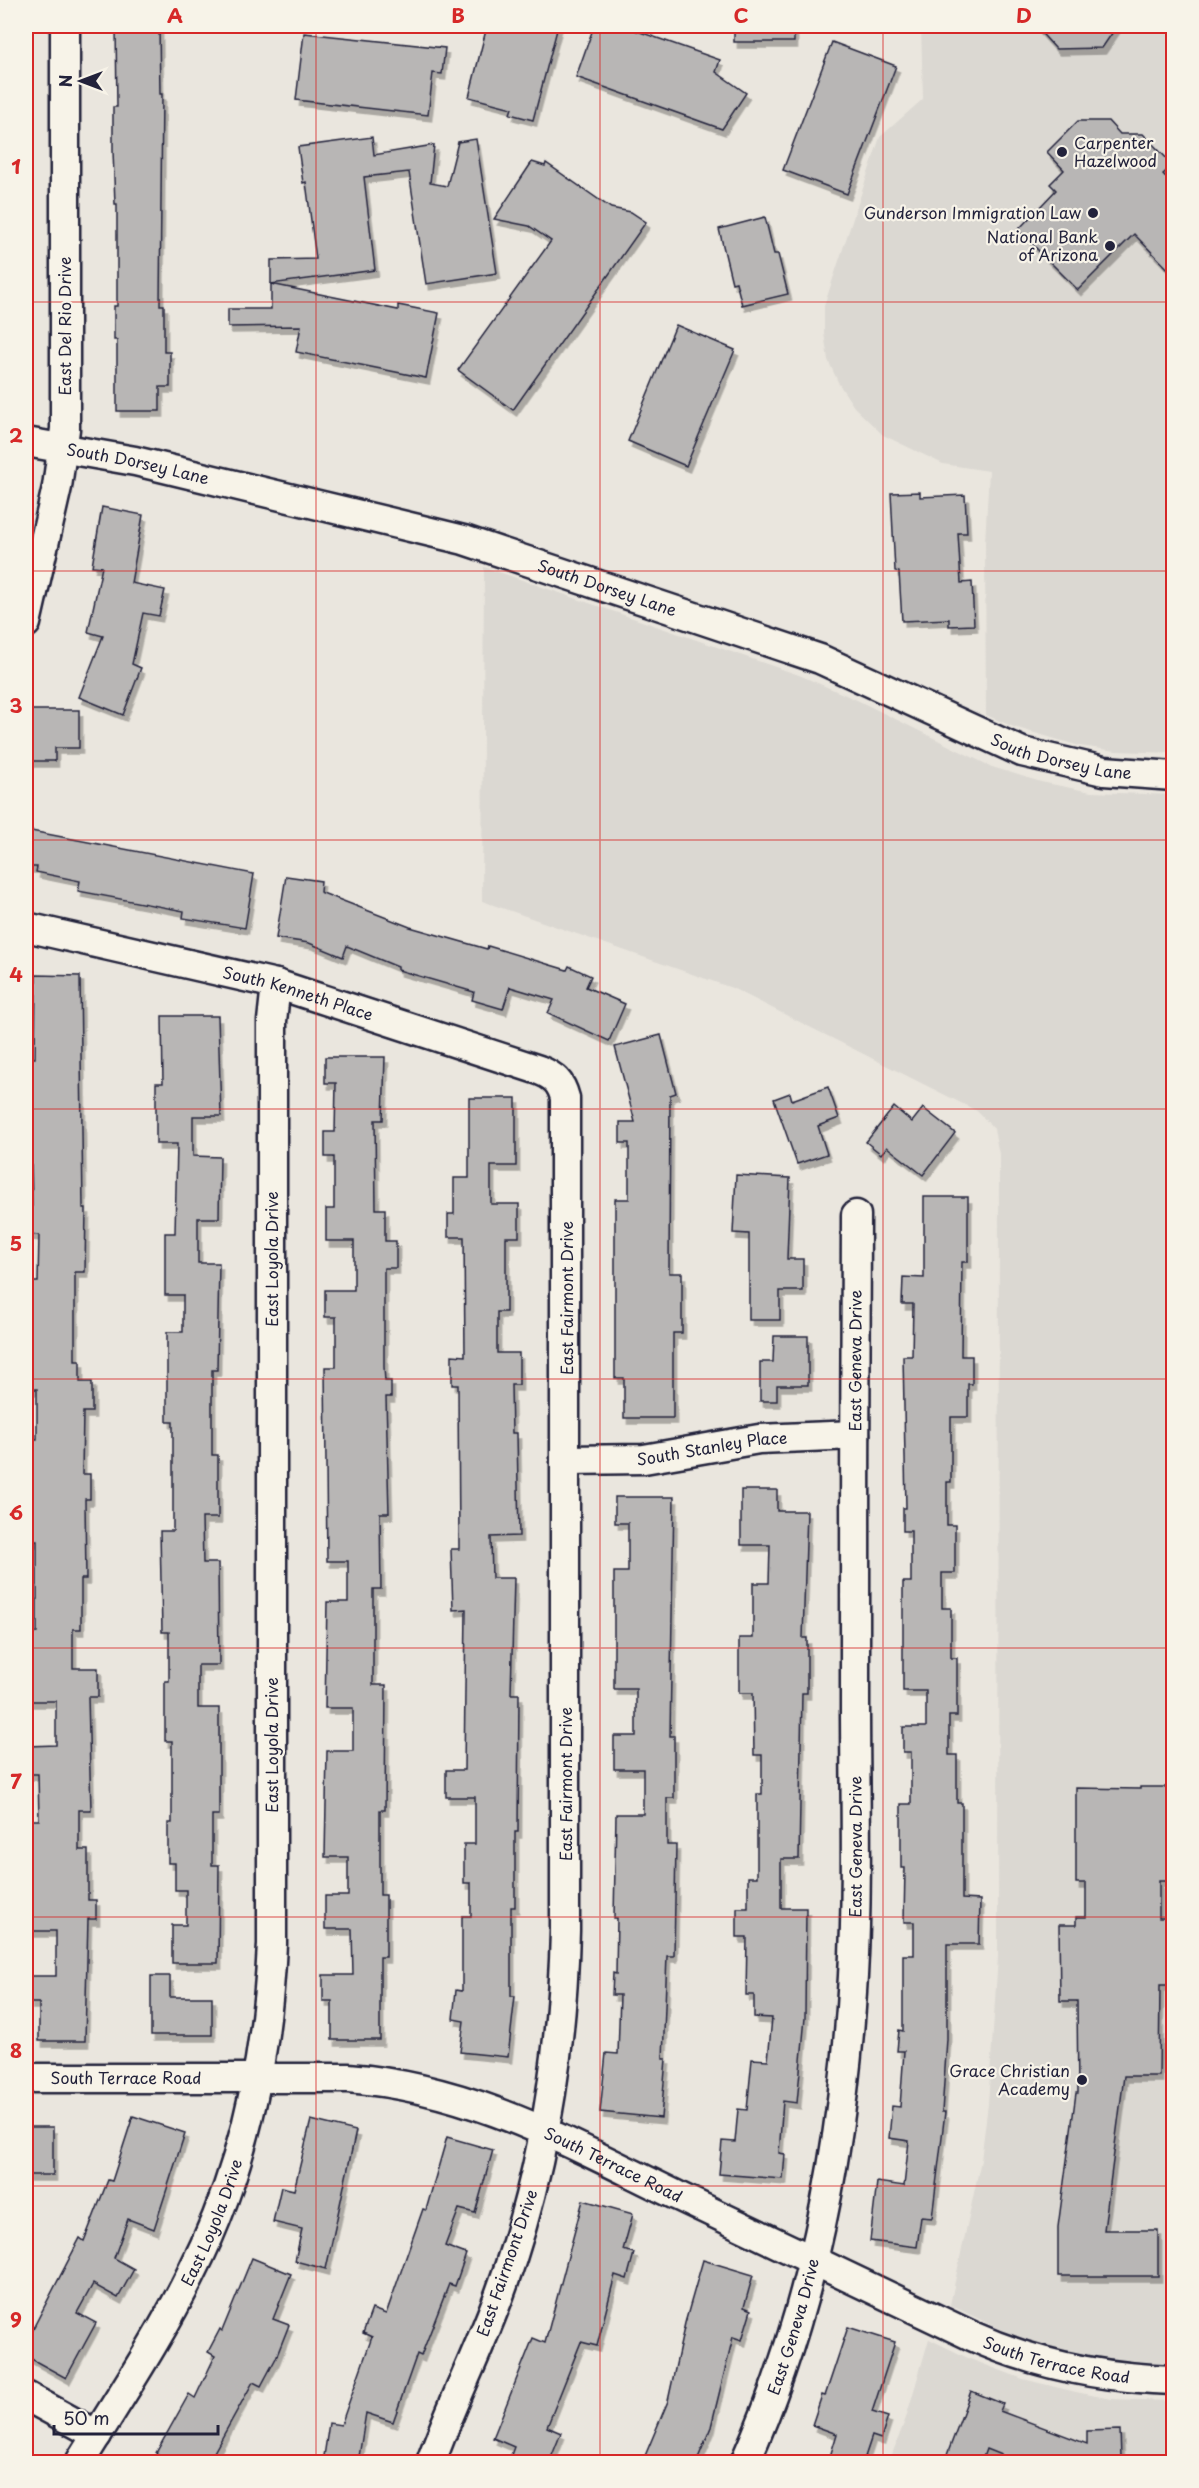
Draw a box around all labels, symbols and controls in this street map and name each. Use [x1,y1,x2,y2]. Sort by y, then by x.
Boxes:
text: A [167,0,183,30]
text: B [451,0,465,30]
text: C [733,0,749,30]
text: D [1016,0,1032,30]
north arrow [51,51,111,111]
text: N [53,75,77,87]
place label: Carpenter Hazelwood [1074,130,1157,172]
marker: Carpenter Hazelwood [1055,145,1069,159]
text: 1 [11,151,21,181]
place label: Gunderson Immigration Law [864,200,1082,224]
marker: Gunderson Immigration Law [1086,206,1100,220]
place label: National Bank of Arizona [987,224,1098,266]
marker: National Bank of Arizona [1103,239,1117,253]
street label: East Del Rio Drive [52,257,76,395]
text: 2 [9,420,23,450]
street label: South Dorsey Lane [65,436,212,489]
street label: South Dorsey Lane [535,553,680,621]
text: 3 [9,690,23,720]
street label: South Dorsey Lane [987,726,1133,784]
text: 4 [9,959,23,989]
street label: South Kenneth Place [221,959,376,1026]
street label: East Loyola Drive [259,1191,283,1327]
street label: East Fairmont Drive [554,1221,578,1375]
text: 5 [10,1228,22,1258]
street label: East Geneva Drive [842,1290,867,1432]
street label: South Stanley Place [637,1425,788,1470]
text: 6 [9,1497,23,1527]
street label: East Loyola Drive [259,1677,283,1813]
street label: East Fairmont Drive [553,1707,577,1861]
text: 7 [10,1766,22,1796]
street label: East Geneva Drive [842,1775,867,1918]
text: 8 [10,2035,22,2065]
place label: Grace Christian Academy [949,2058,1070,2100]
street label: South Terrace Road [51,2065,201,2089]
marker: Grace Christian Academy [1075,2073,1089,2087]
street label: South Terrace Road [541,2120,687,2207]
street label: East Loyola Drive [174,2156,247,2290]
street label: East Fairmont Drive [470,2186,542,2339]
street label: East Geneva Drive [760,2255,824,2398]
text: 9 [10,2304,22,2334]
street label: South Terrace Road [980,2329,1131,2388]
scale bar [54,2398,218,2436]
text: 50 m [63,2404,110,2431]

